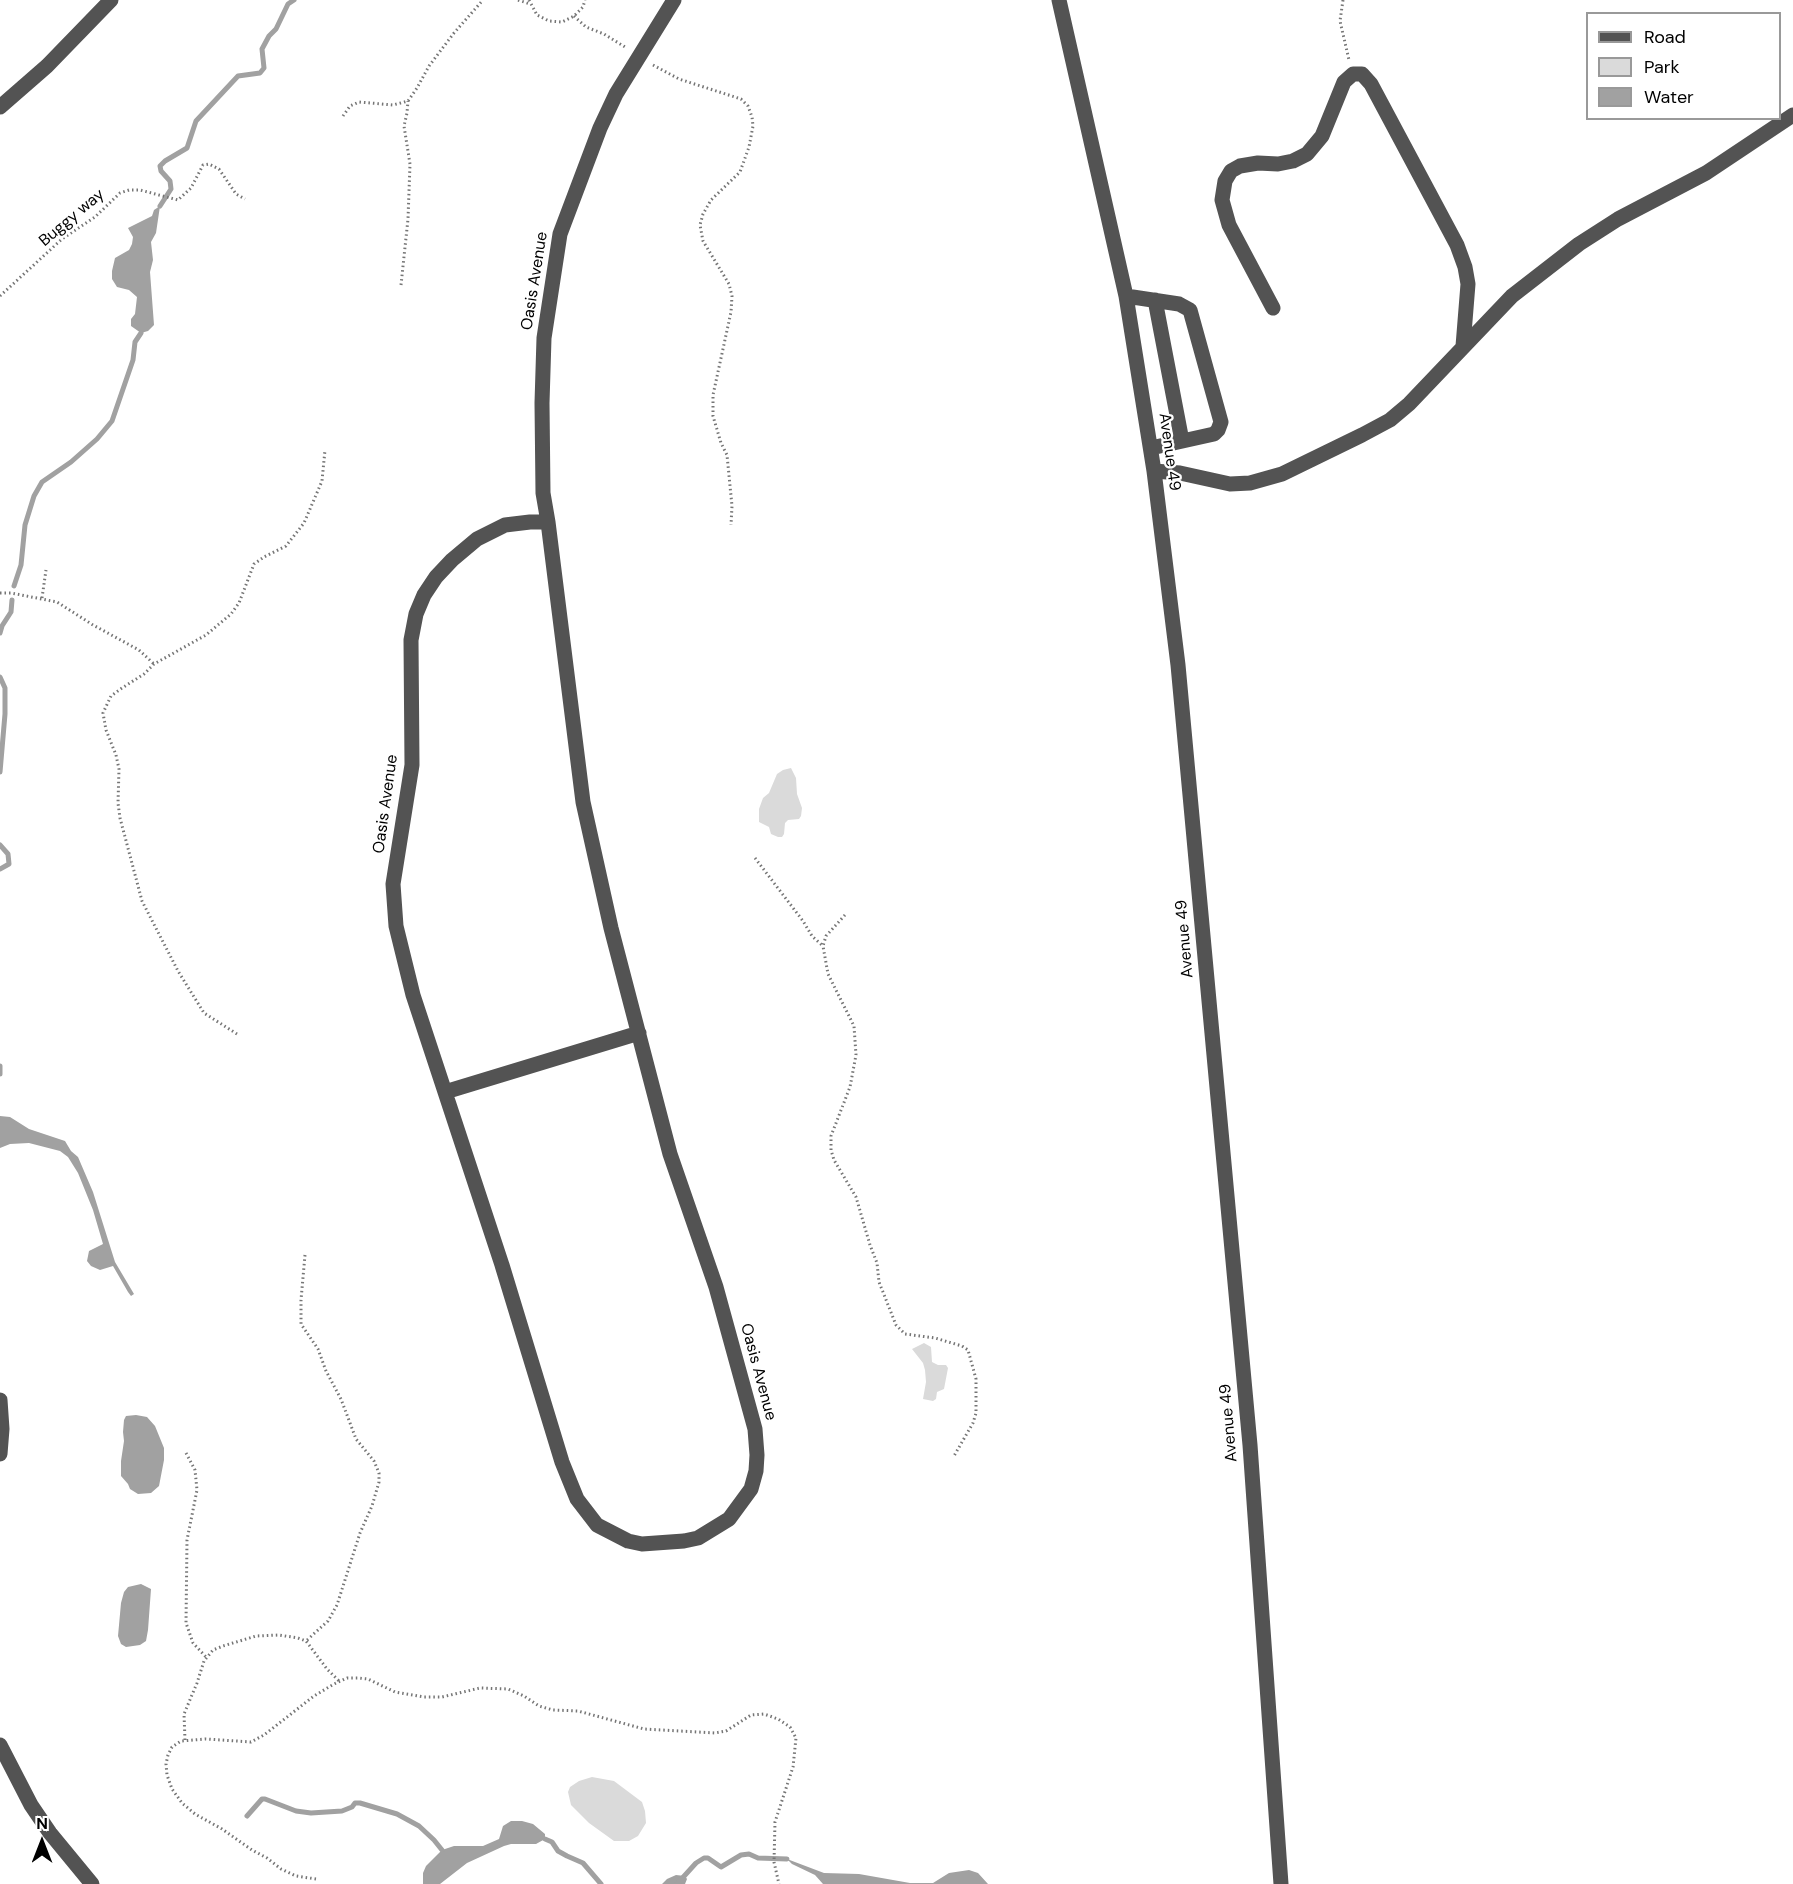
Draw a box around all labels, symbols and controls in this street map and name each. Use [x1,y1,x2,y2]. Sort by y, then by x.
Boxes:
legend [1586,12,1781,120]
text: Road [1644,25,1686,49]
text: Park [1644,55,1680,79]
text: Water [1644,85,1694,109]
street label: Buggy way [36,185,108,251]
street label: Oasis Avenue [518,230,552,332]
street label: Avenue 49 [1154,412,1184,492]
street label: Oasis Avenue [370,753,402,855]
street label: Avenue 49 [1172,899,1198,979]
street label: Oasis Avenue [736,1321,780,1423]
street label: Avenue 49 [1216,1383,1242,1463]
north arrow [12,1812,72,1872]
text: N [36,1813,48,1834]

